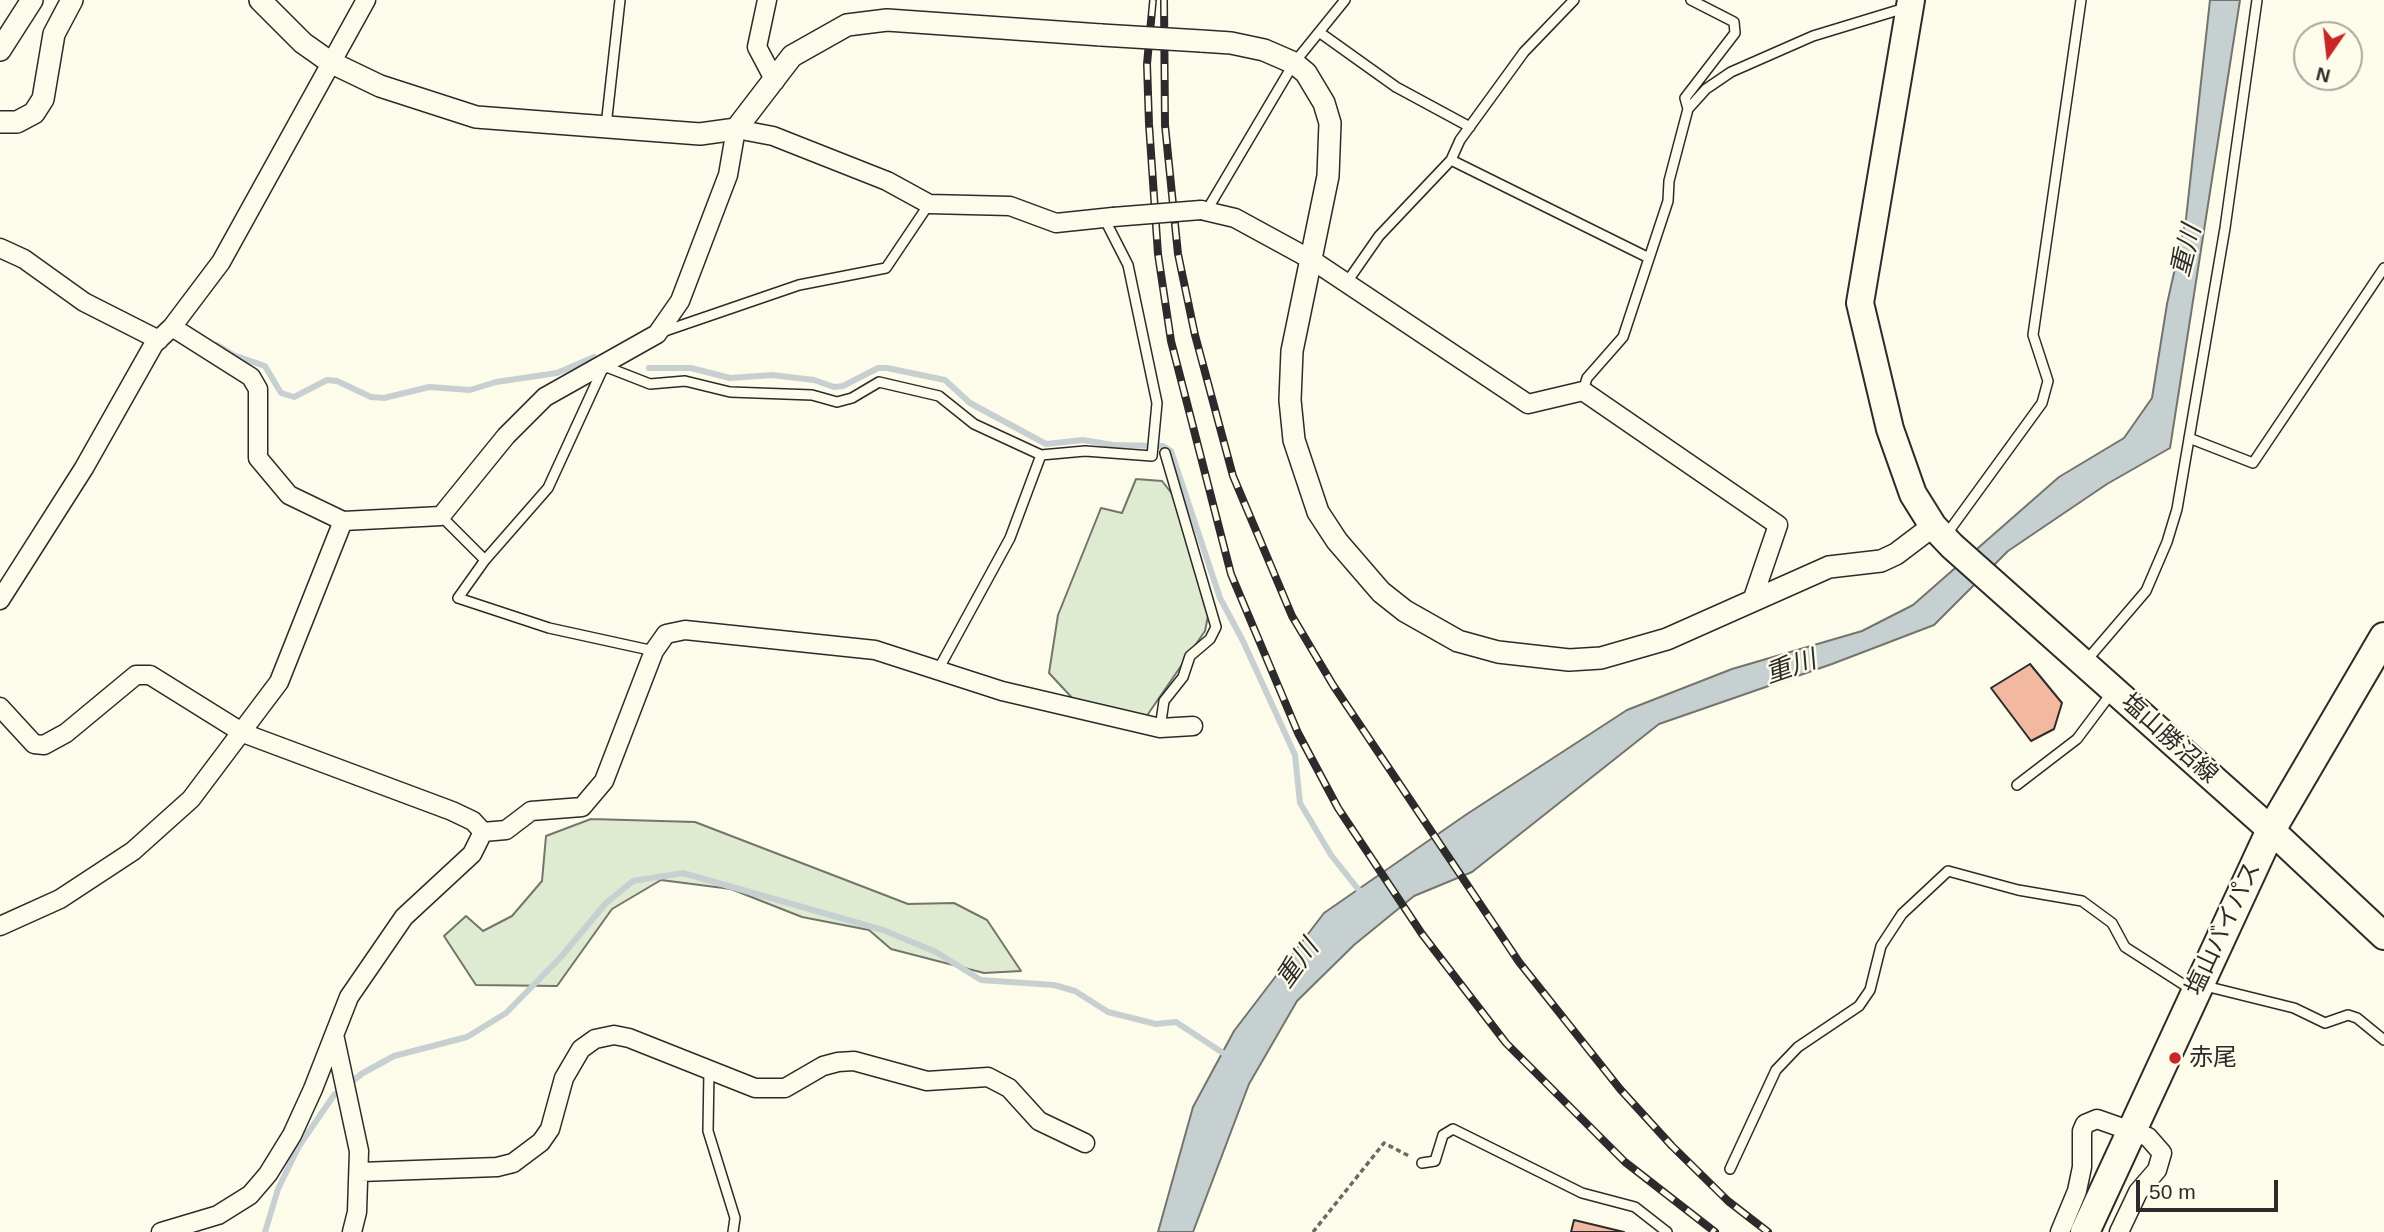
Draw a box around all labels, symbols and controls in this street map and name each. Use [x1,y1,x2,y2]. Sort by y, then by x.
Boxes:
north arrow [2293,21,2363,91]
text: N [2314,63,2332,87]
water label: 重川 [2166,222,2208,280]
water label: 重川 [1761,645,1821,691]
street label: 塩山勝沼線 [2115,688,2223,790]
street label: 塩山バイパス [2181,858,2267,1000]
water label: 重川 [1270,934,1326,994]
place label: 赤尾 [2189,1044,2237,1072]
marker: 赤尾 [2167,1050,2183,1066]
scale bar [2139,1166,2281,1210]
text: 50 m [2149,1180,2196,1203]

